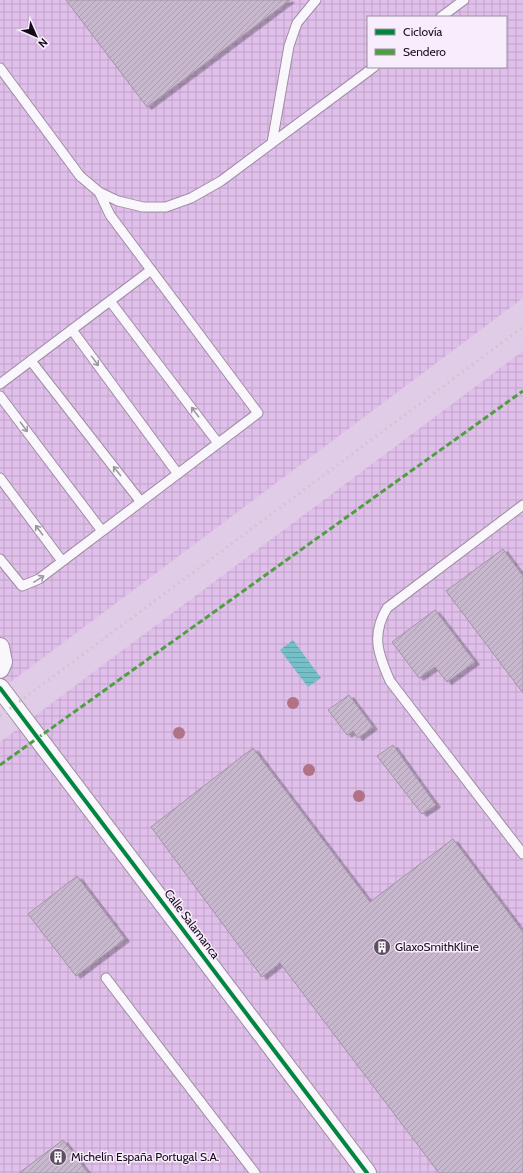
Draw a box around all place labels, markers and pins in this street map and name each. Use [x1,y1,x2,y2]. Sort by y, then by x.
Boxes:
building icon: GlaxoSmithKline [372,937,392,957]
place label: GlaxoSmithKline [395,939,479,954]
building icon: Michelín España Portugal S.A. [48,1147,68,1167]
place label: Michelín España Portugal S.A. [71,1149,219,1164]

